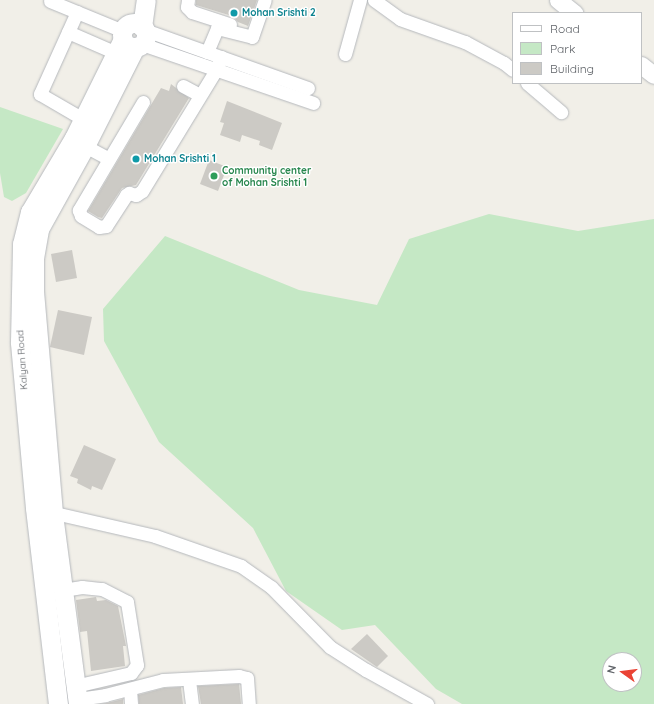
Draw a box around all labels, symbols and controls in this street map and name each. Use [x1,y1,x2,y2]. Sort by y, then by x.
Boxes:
place label: Mohan Srishti 2 [242,7,316,19]
marker: Mohan Srishti 2 [229,8,239,18]
legend [512,12,642,84]
text: Road [550,21,580,36]
text: Park [550,41,575,56]
text: Building [550,61,594,76]
place label: Mohan Srishti 1 [144,153,216,165]
marker: Mohan Srishti 1 [131,154,141,164]
place label: Community center of Mohan Srishti 1 [222,164,311,188]
marker: Community center of Mohan Srishti 1 [209,171,219,181]
street label: Kalyan Road [14,330,30,390]
north arrow [602,652,642,692]
text: N [604,664,619,675]

